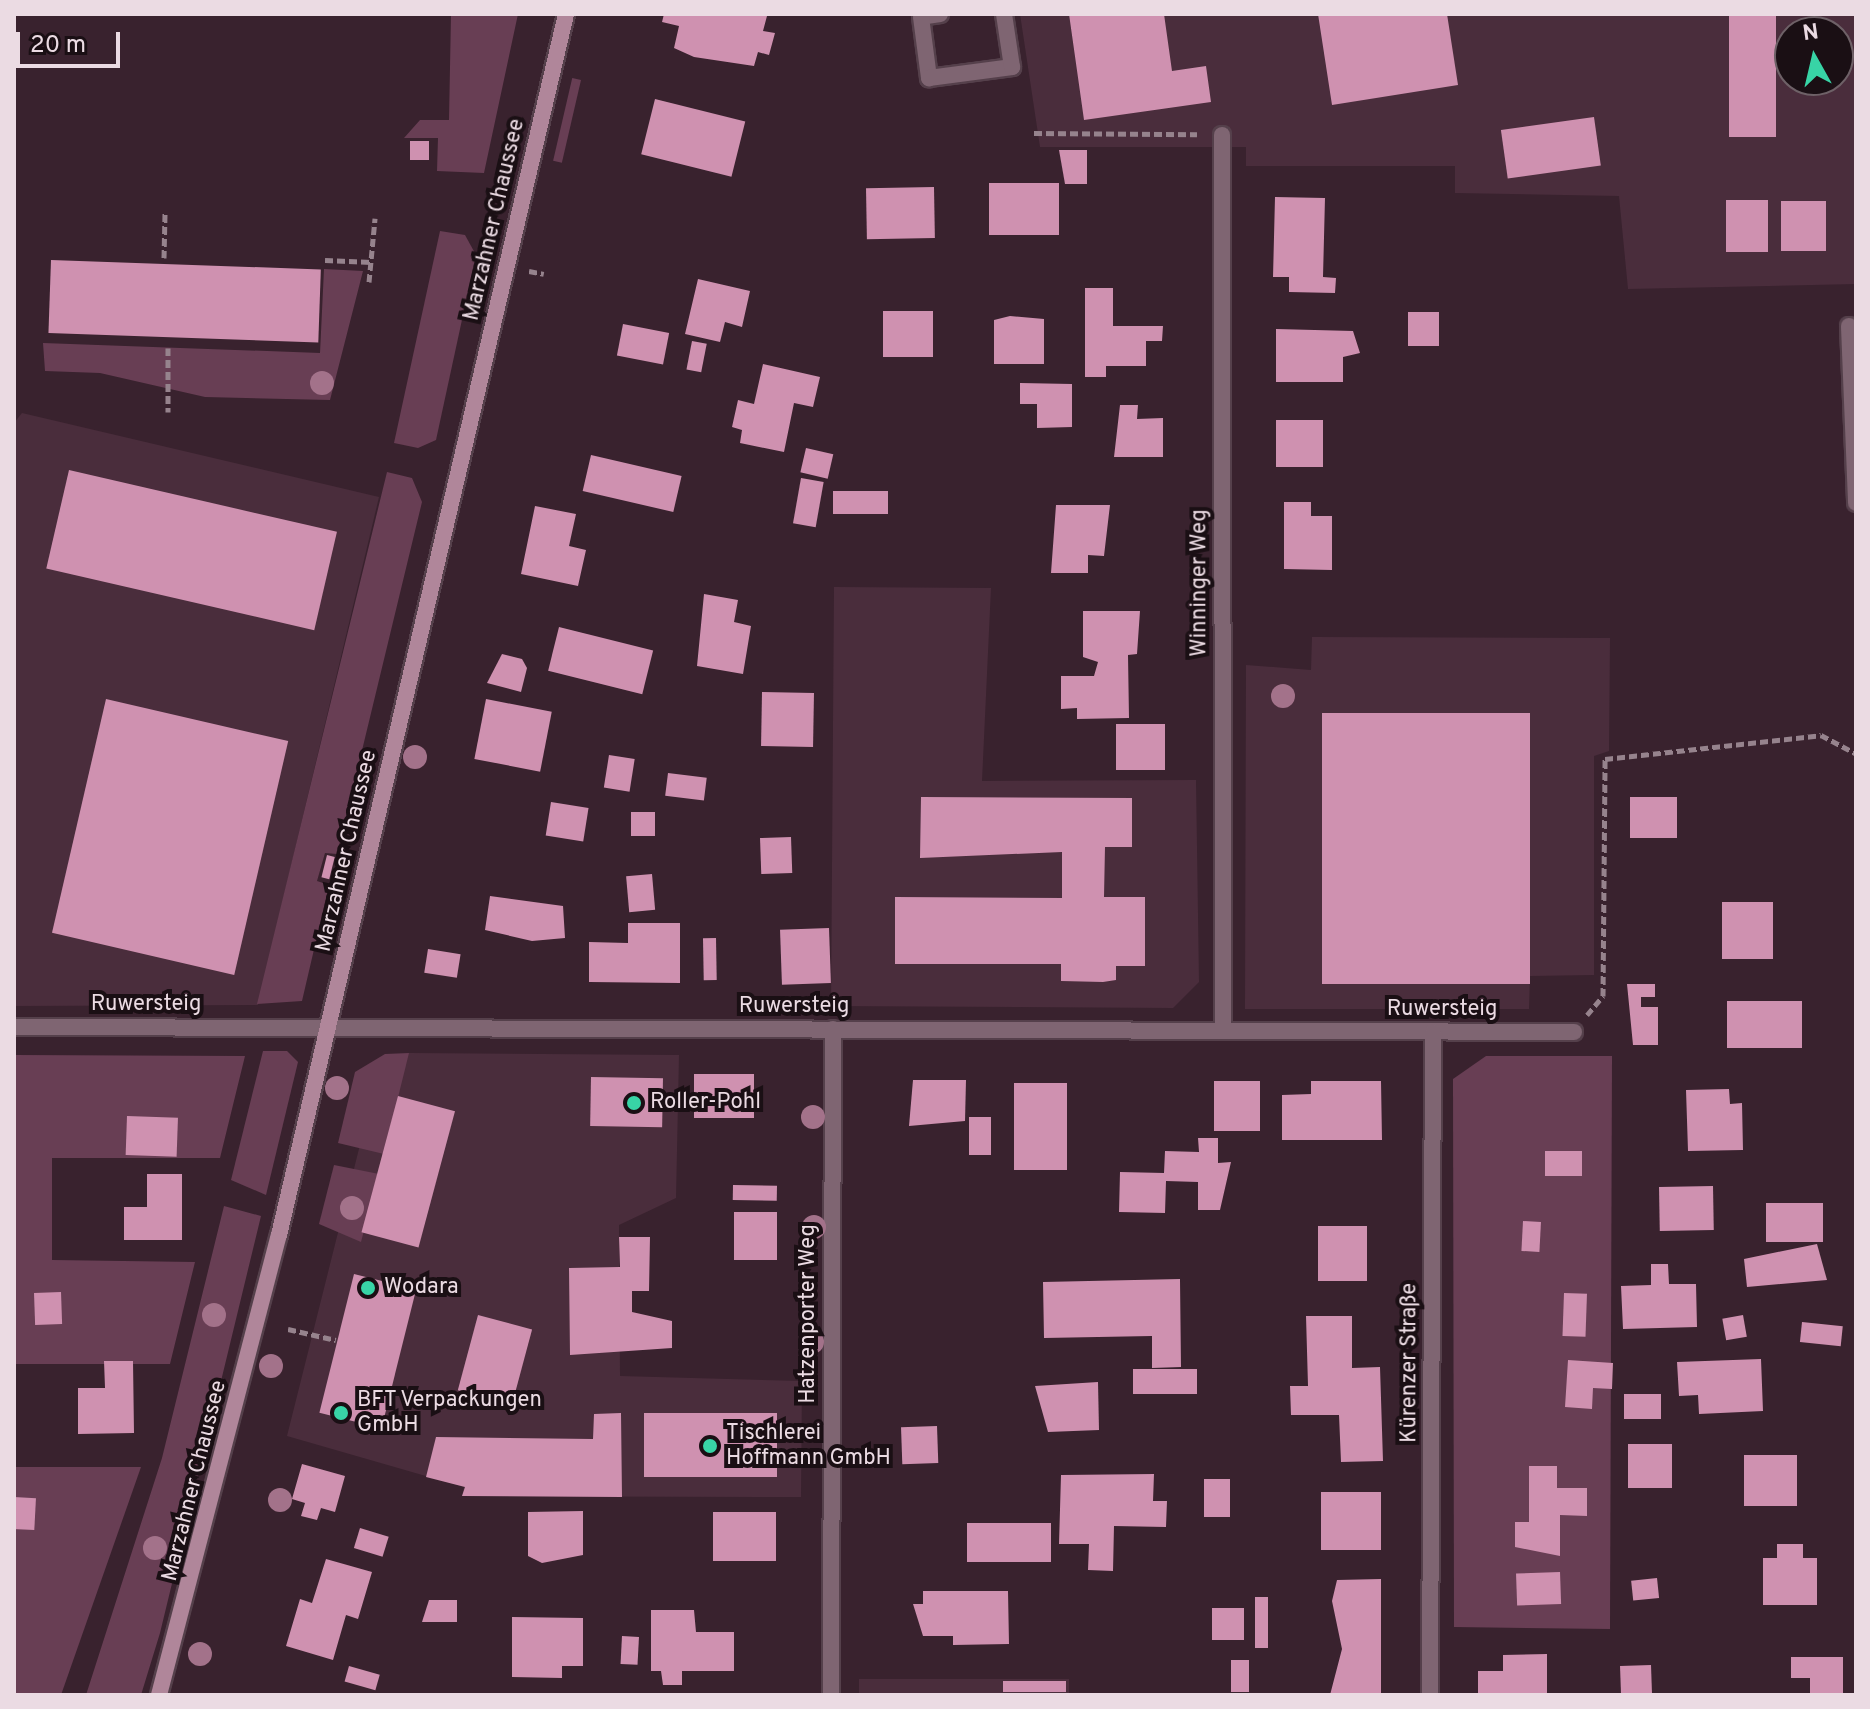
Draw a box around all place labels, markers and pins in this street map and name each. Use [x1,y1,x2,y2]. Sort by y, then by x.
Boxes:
place label: Roller-Pohl [650,1090,761,1116]
marker: Roller-Pohl [625,1094,643,1112]
place label: Wodara [384,1275,459,1301]
marker: Wodara [359,1279,377,1297]
place label: BFT Verpackungen GmbH [357,1387,544,1438]
marker: BFT Verpackungen GmbH [332,1404,350,1422]
place label: Tischlerei Hoffmann GmbH [726,1420,891,1472]
marker: Tischlerei Hoffmann GmbH [701,1437,719,1455]

